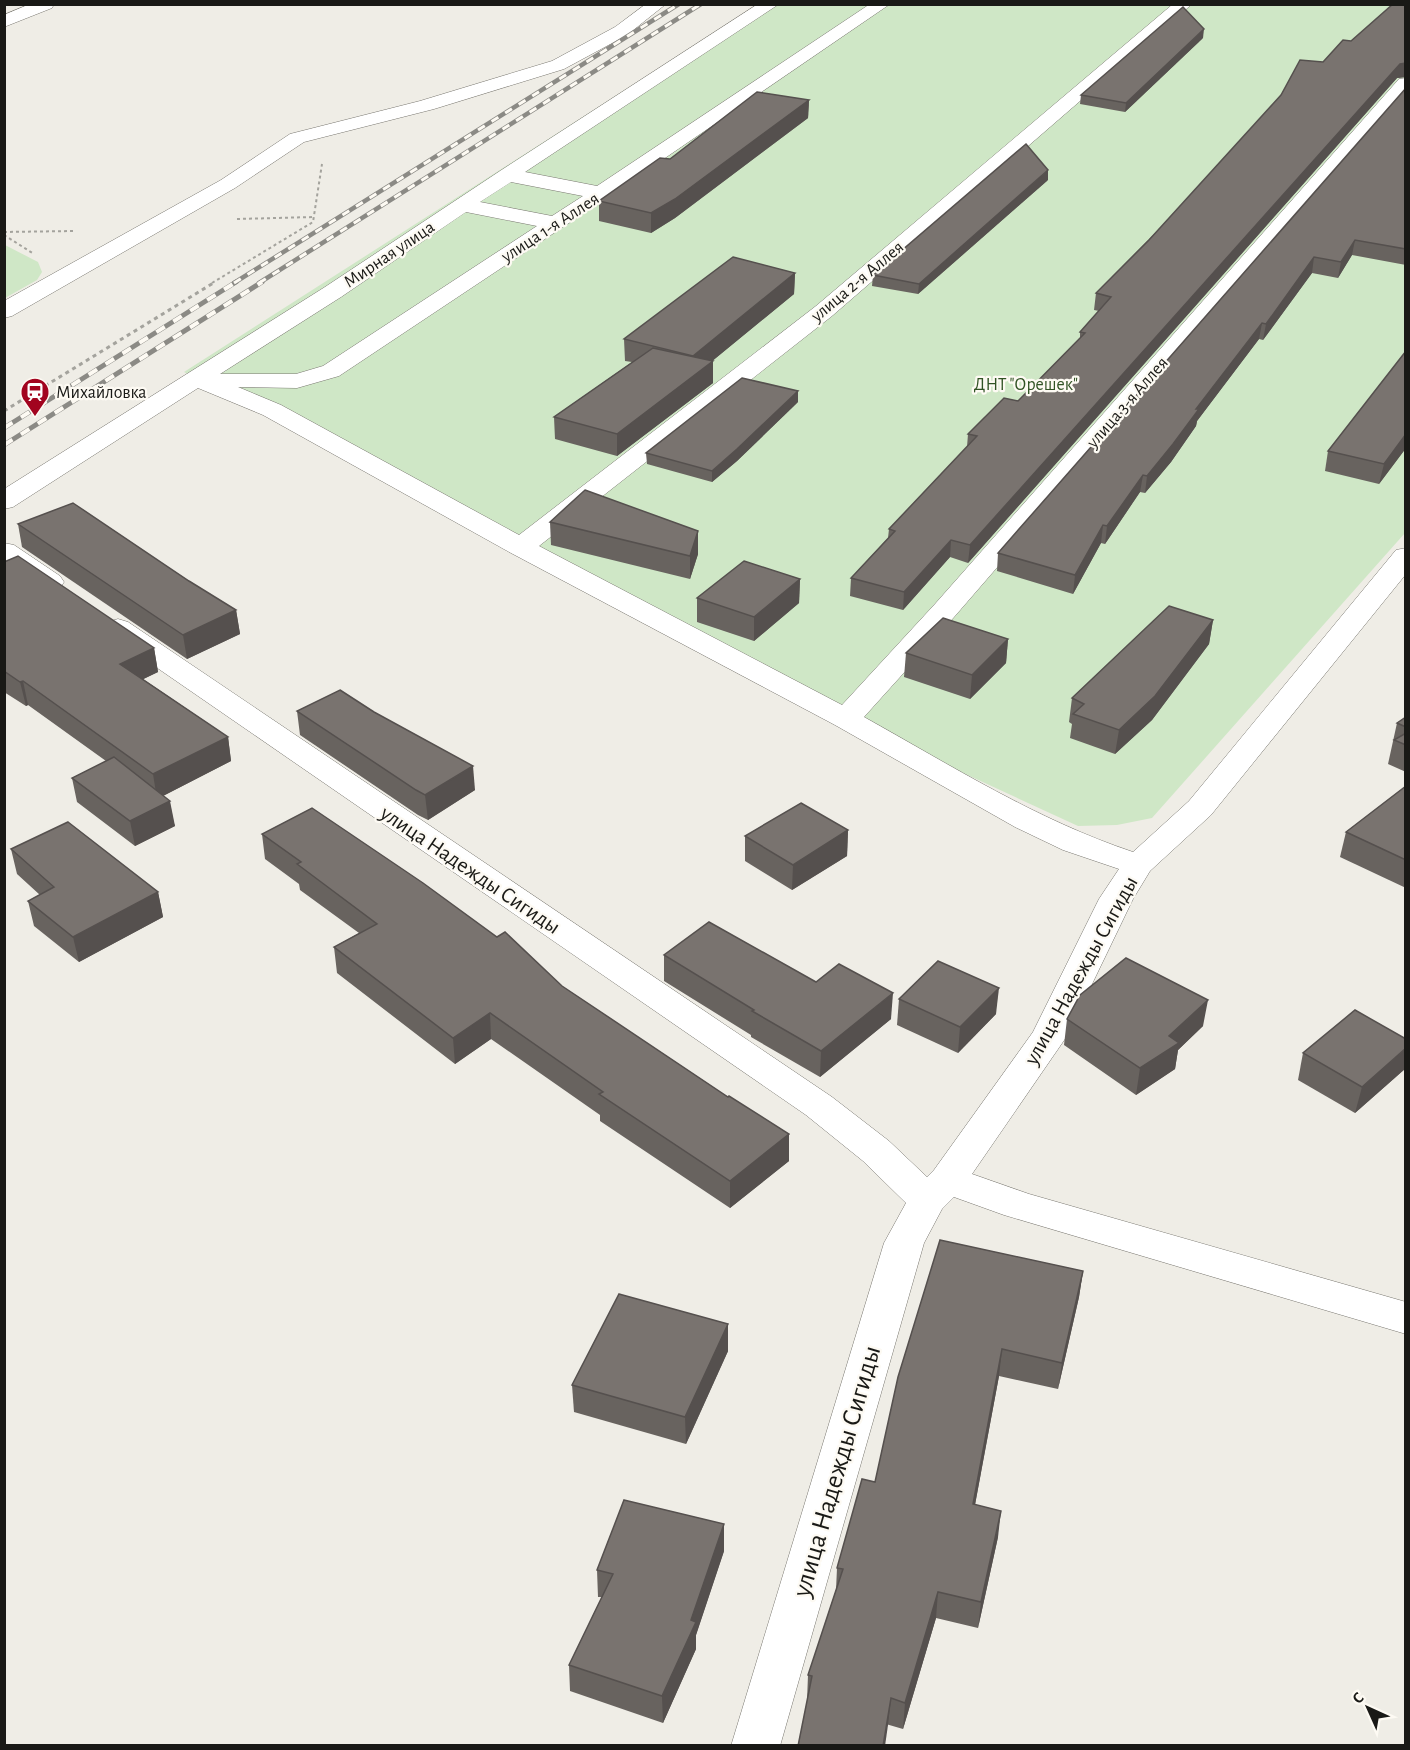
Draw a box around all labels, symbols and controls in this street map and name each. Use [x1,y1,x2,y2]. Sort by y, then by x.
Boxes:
street label: улица 1-я Аллея [498,190,603,267]
street label: Мирная улица [341,218,438,292]
street label: улица 2-я Аллея [807,238,907,326]
street label: улица 3-я Аллея [1083,354,1172,452]
station icon: Михайловка [19,376,51,418]
park label: ДНТ "Орешек" [974,376,1078,394]
place label: Михайловка [56,384,147,402]
street label: улица Надежды Сигиды [376,801,564,938]
street label: улица Надежды Сигиды [1019,873,1142,1069]
street label: улица Надежды Сигиды [787,1342,886,1601]
north arrow [1338,1678,1398,1738]
text: С [1349,1689,1367,1707]

